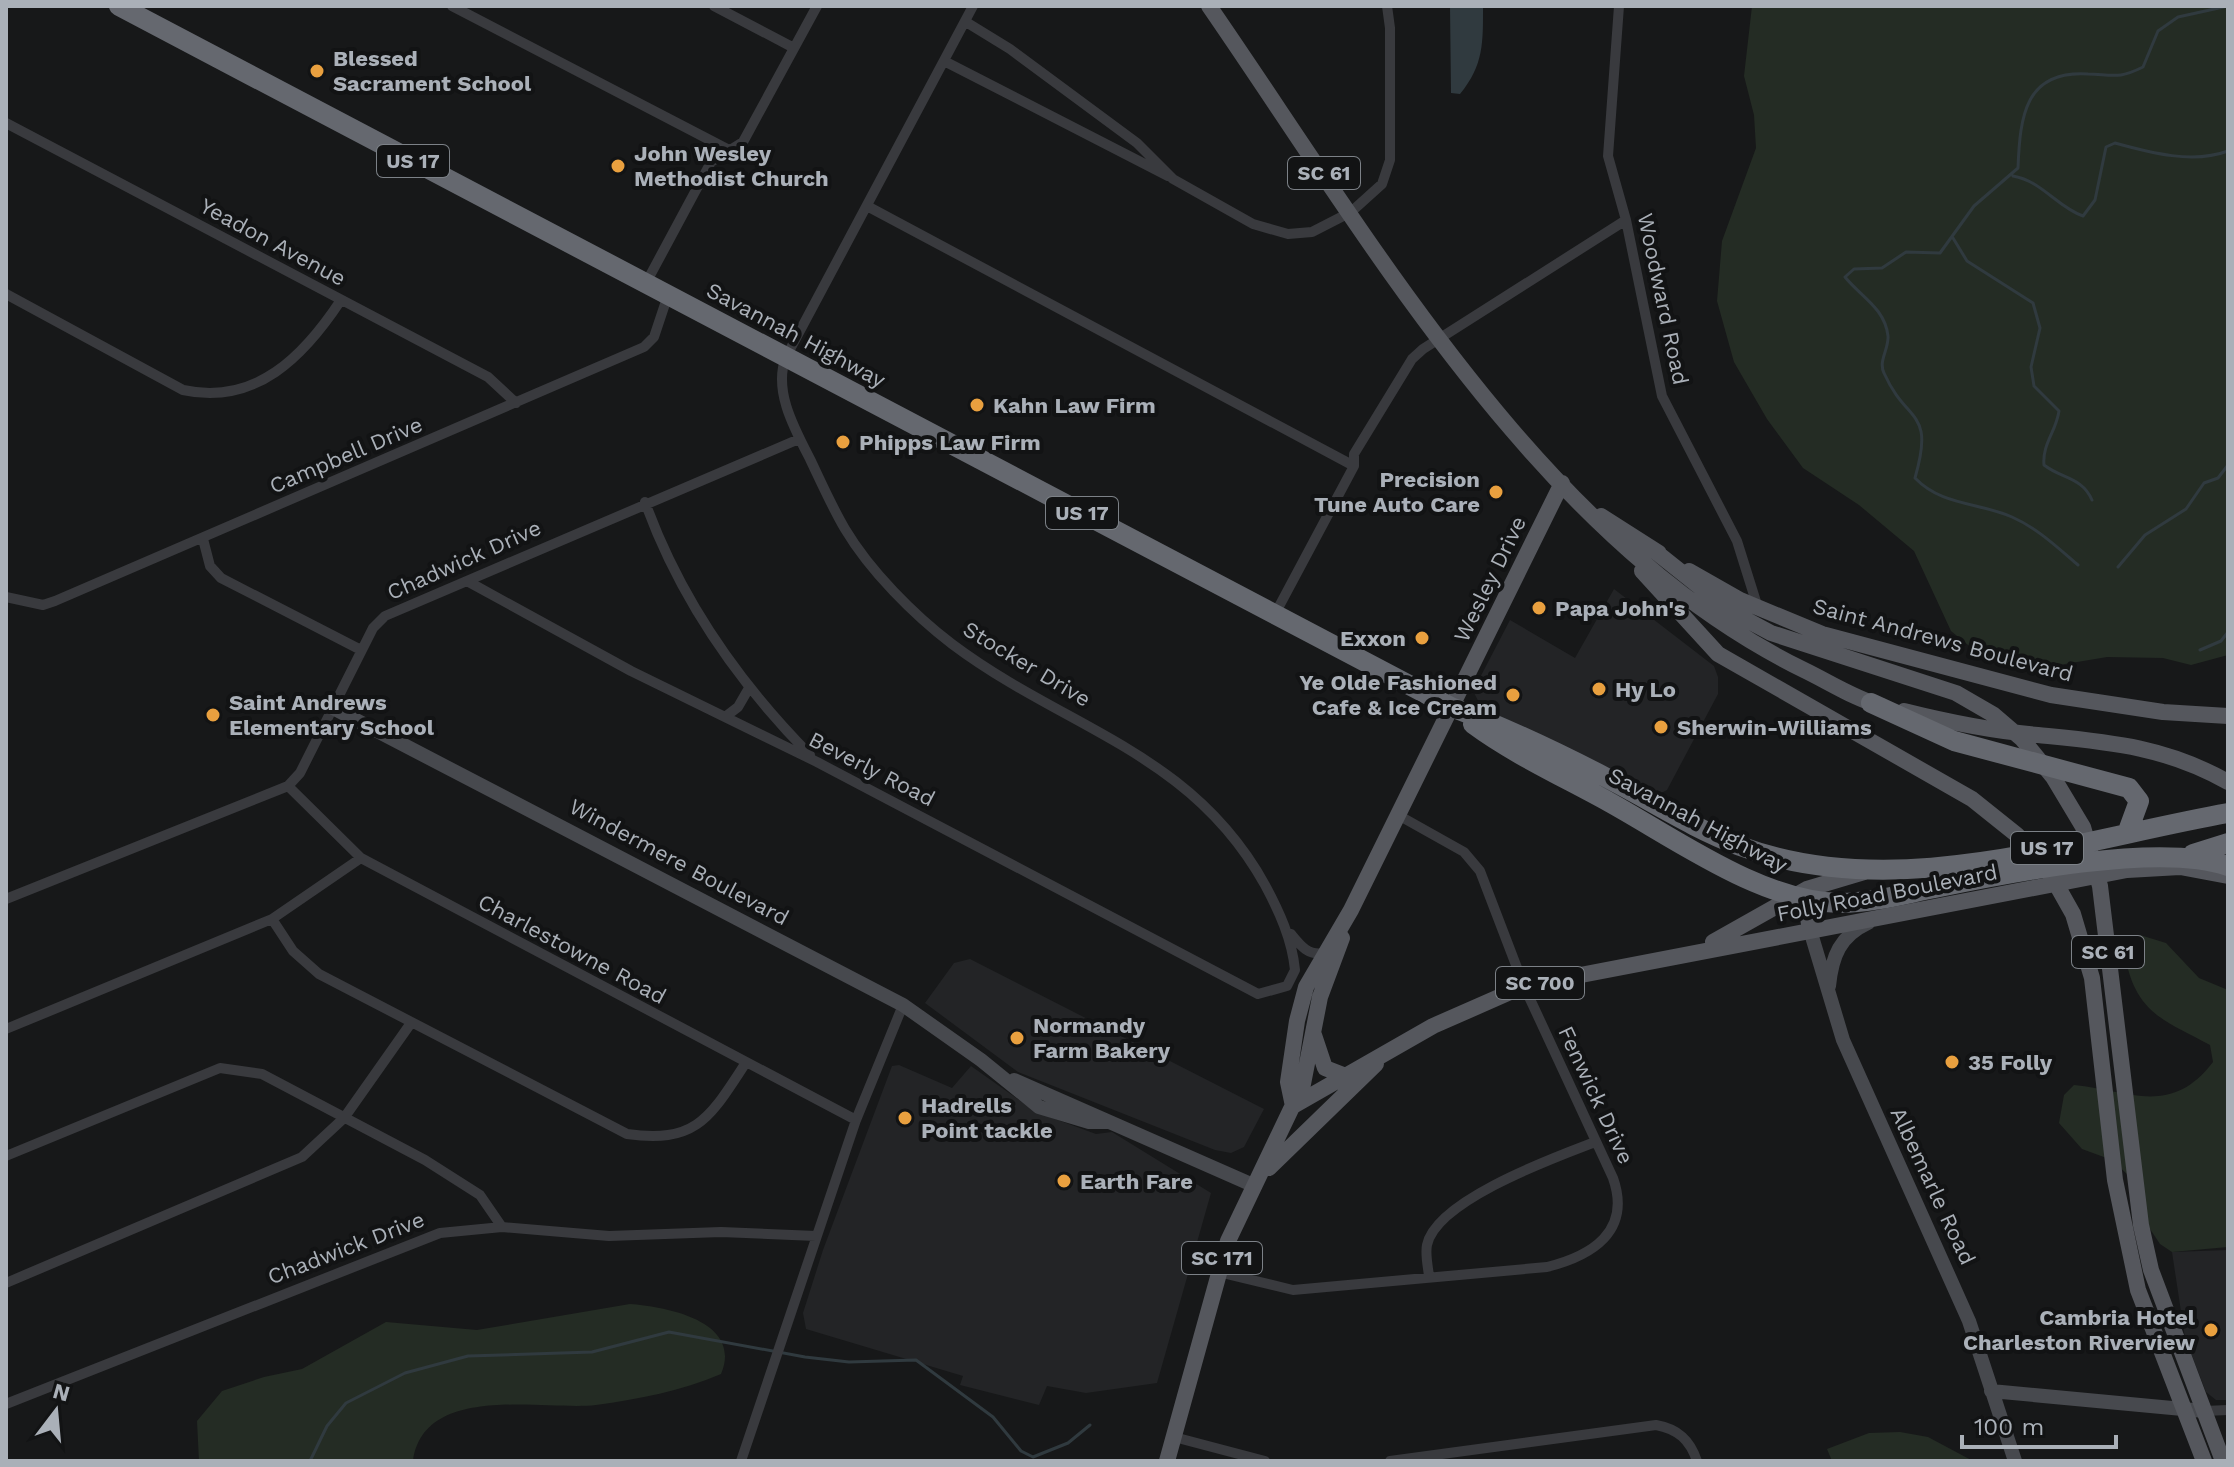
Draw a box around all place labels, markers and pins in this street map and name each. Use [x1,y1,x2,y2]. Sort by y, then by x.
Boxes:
place label: Blessed Sacrament School [333,46,532,96]
marker: Blessed Sacrament School [308,62,326,80]
place label: John Wesley Methodist Church [634,141,829,191]
marker: John Wesley Methodist Church [609,157,627,175]
place label: Kahn Law Firm [993,393,1156,418]
marker: Kahn Law Firm [968,396,986,414]
place label: Phipps Law Firm [859,430,1041,455]
marker: Phipps Law Firm [834,433,852,451]
place label: Precision Tune Auto Care [1314,467,1480,517]
marker: Precision Tune Auto Care [1487,483,1505,501]
place label: Papa John's [1555,596,1686,621]
marker: Papa John's [1530,599,1548,617]
place label: Exxon [1340,626,1406,651]
marker: Exxon [1413,629,1431,647]
place label: Ye Olde Fashioned Cafe & Ice Cream [1299,670,1497,720]
place label: Hy Lo [1615,677,1676,702]
marker: Hy Lo [1590,680,1608,698]
marker: Ye Olde Fashioned Cafe & Ice Cream [1504,686,1522,704]
place label: Saint Andrews Elementary School [229,690,435,740]
marker: Saint Andrews Elementary School [204,706,222,724]
place label: Sherwin-Williams [1677,715,1872,740]
marker: Sherwin-Williams [1652,718,1670,736]
place label: Normandy Farm Bakery [1033,1013,1171,1063]
marker: Normandy Farm Bakery [1008,1029,1026,1047]
place label: 35 Folly [1968,1050,2053,1075]
marker: 35 Folly [1943,1053,1961,1071]
place label: Hadrells Point tackle [921,1093,1053,1143]
marker: Hadrells Point tackle [896,1109,914,1127]
place label: Earth Fare [1080,1169,1193,1194]
marker: Earth Fare [1055,1172,1073,1190]
place label: Cambria Hotel Charleston Riverview [1963,1305,2196,1355]
marker: Cambria Hotel Charleston Riverview [2202,1321,2220,1339]

